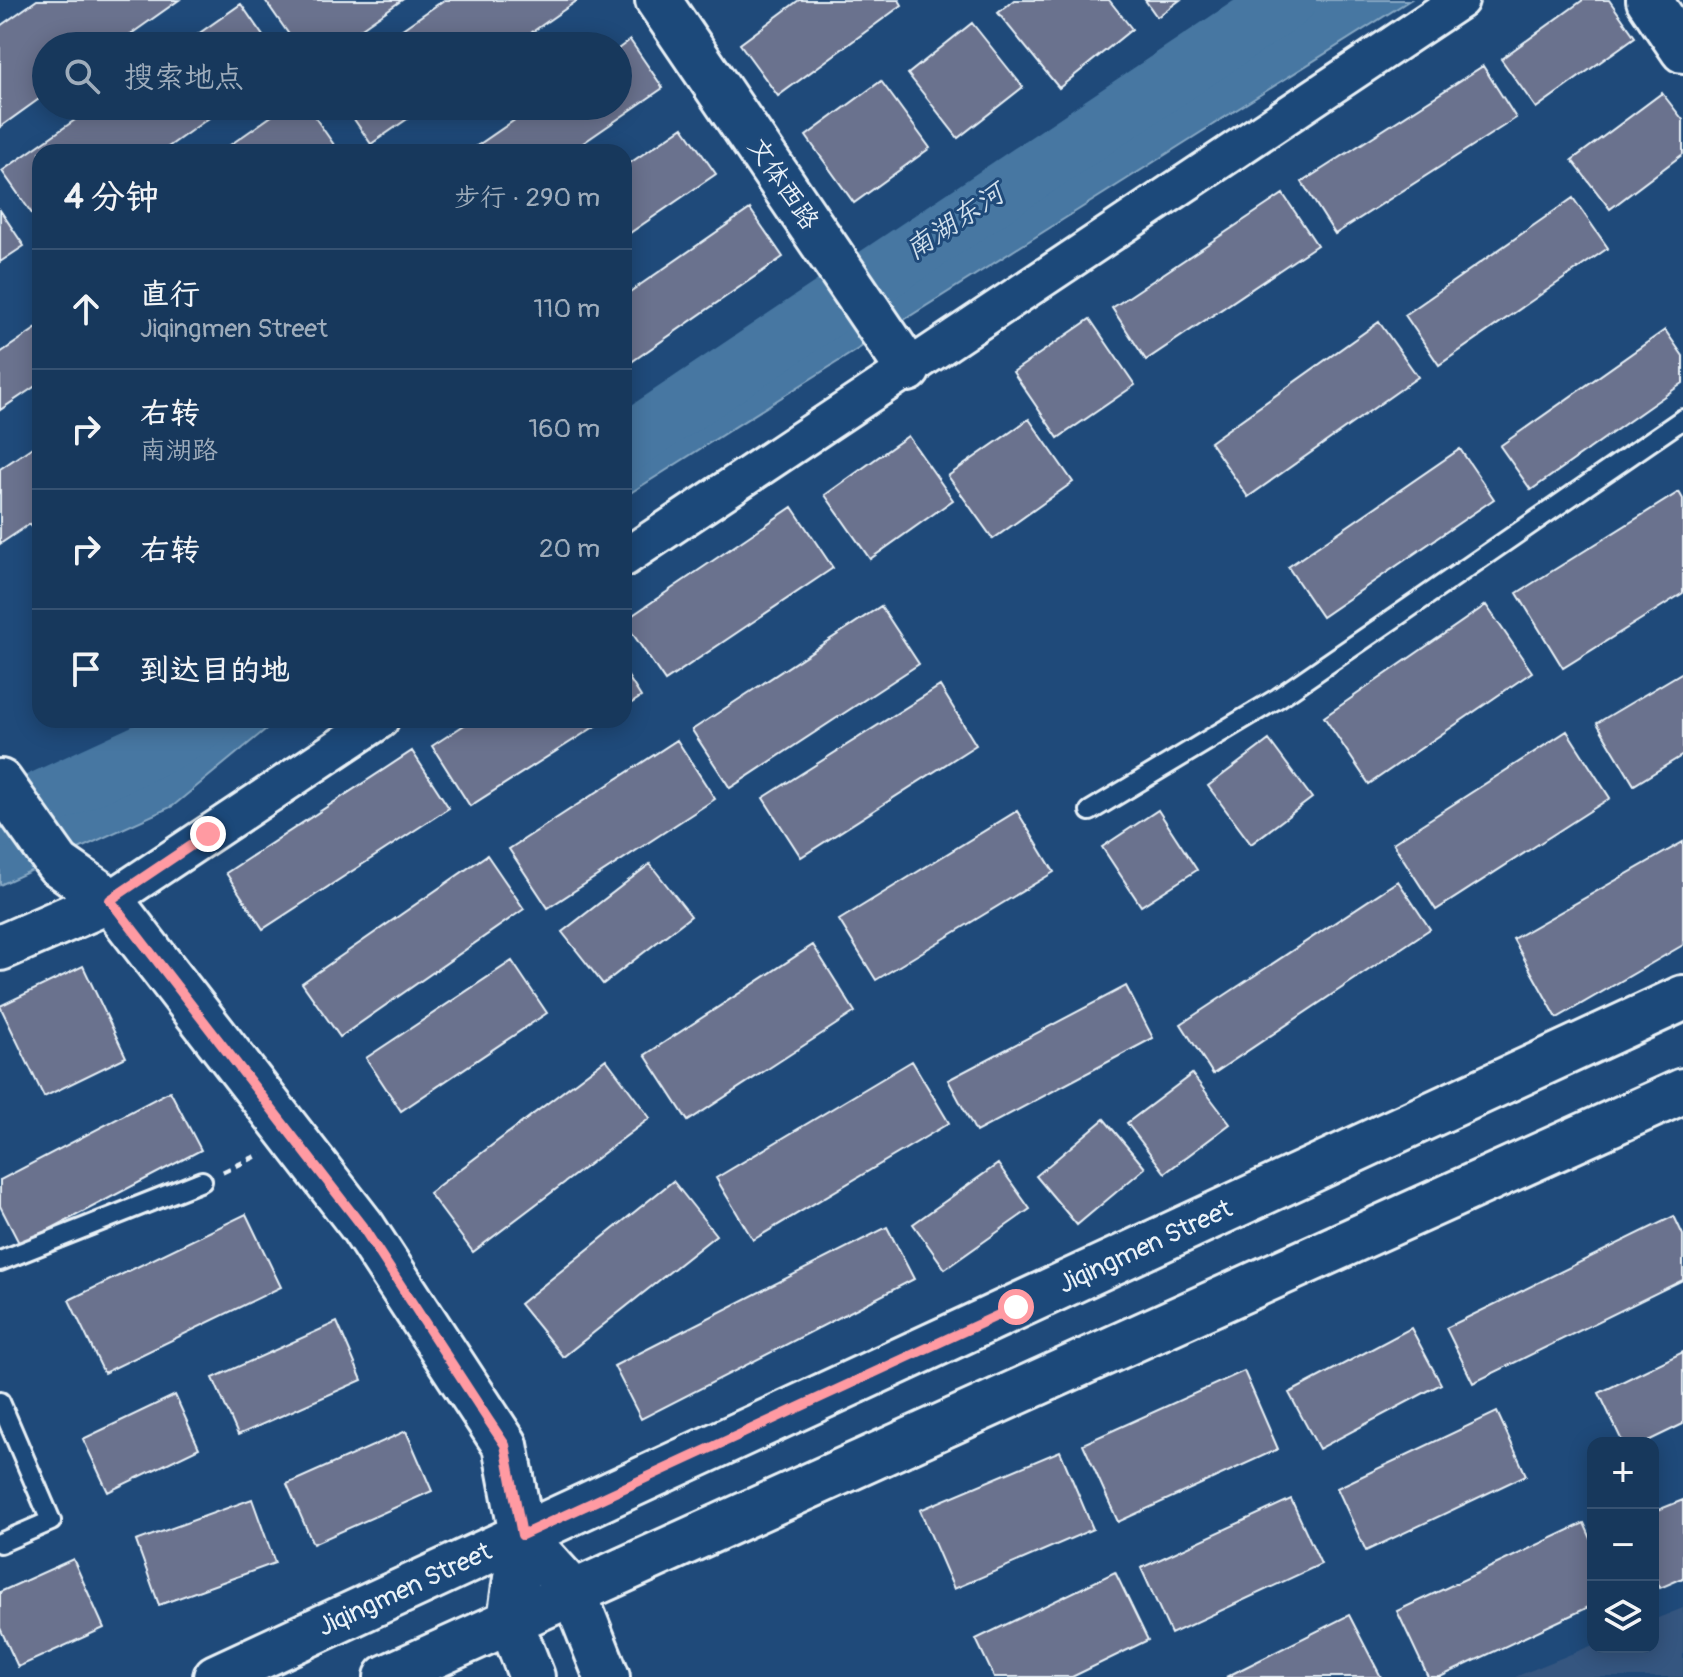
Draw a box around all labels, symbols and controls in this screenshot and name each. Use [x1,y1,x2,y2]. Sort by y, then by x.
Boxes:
search box [32,32,632,120]
icon: search [60,54,104,98]
text: 搜索地点 [124,59,244,96]
street label: 文体西路 [741,132,825,236]
water label: 南湖东河 [899,174,1015,268]
text: 4 分钟 [64,176,159,219]
text: 步行 · 290 m [454,182,600,214]
text: 直行 [140,276,200,313]
icon: ahead [64,287,108,331]
text: 110 m [533,293,600,325]
text: Jiqingmen Street [140,313,328,345]
text: 右转 [140,395,200,432]
icon: right [64,407,108,451]
text: 160 m [528,413,600,445]
text: 南湖路 [140,435,218,467]
icon: right [64,527,108,571]
text: 右转 [140,532,200,569]
text: 20 m [539,533,600,565]
icon: arrive [64,647,108,691]
text: 到达目的地 [140,652,290,689]
route end [190,816,226,852]
street label: Jiqingmen Street [1053,1193,1238,1301]
route start [998,1289,1034,1325]
map controls [1587,1437,1659,1653]
button: + [1587,1437,1659,1509]
button: − [1587,1509,1659,1581]
street label: Jiqingmen Street [313,1535,497,1644]
button: layers [1587,1581,1659,1653]

